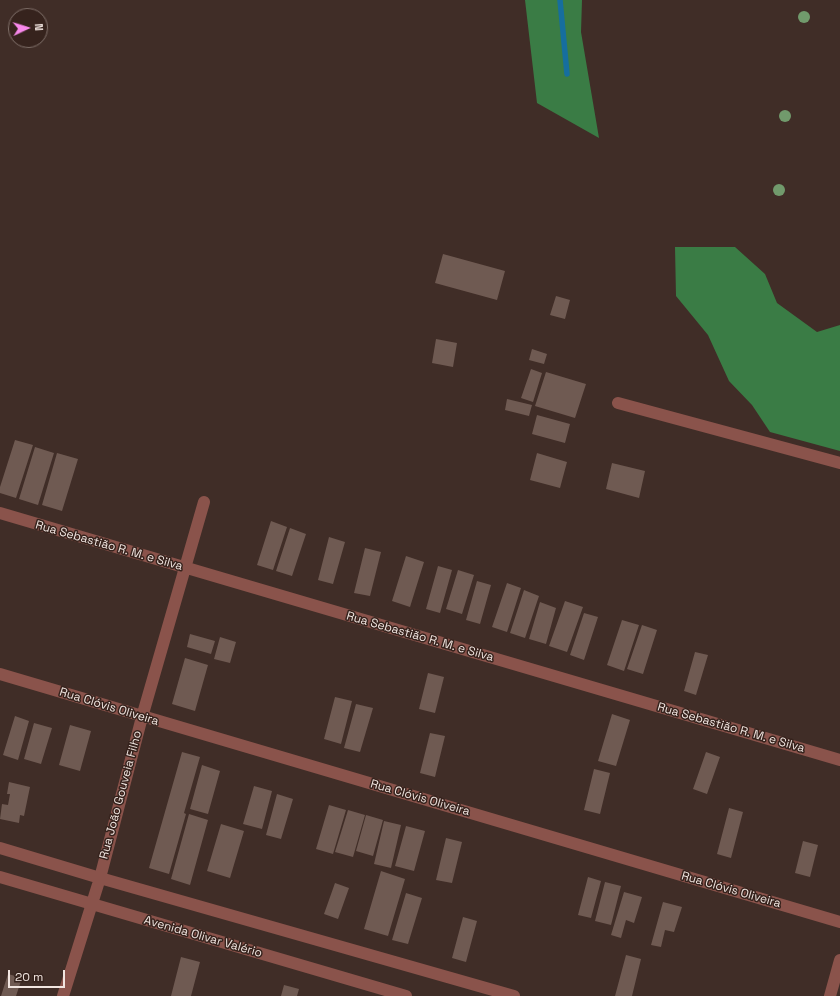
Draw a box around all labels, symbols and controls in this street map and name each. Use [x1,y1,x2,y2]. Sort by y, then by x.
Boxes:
north arrow [8,8,48,48]
text: N [32,23,46,31]
street label: Rua Sebastião R. M. e Silva [34,518,184,574]
street label: Rua Sebastião R. M. e Silva [345,609,495,665]
street label: Rua Clóvis Oliveira [58,685,160,729]
street label: Rua Sebastião R. M. e Silva [656,700,806,756]
street label: Rua João Gouveia Filho [97,729,145,861]
street label: Rua Clóvis Oliveira [369,777,471,819]
street label: Rua Clóvis Oliveira [680,869,782,911]
street label: Avenida Olivar Valério [142,913,264,961]
scale bar [10,962,67,988]
text: 20 m [15,969,43,985]

